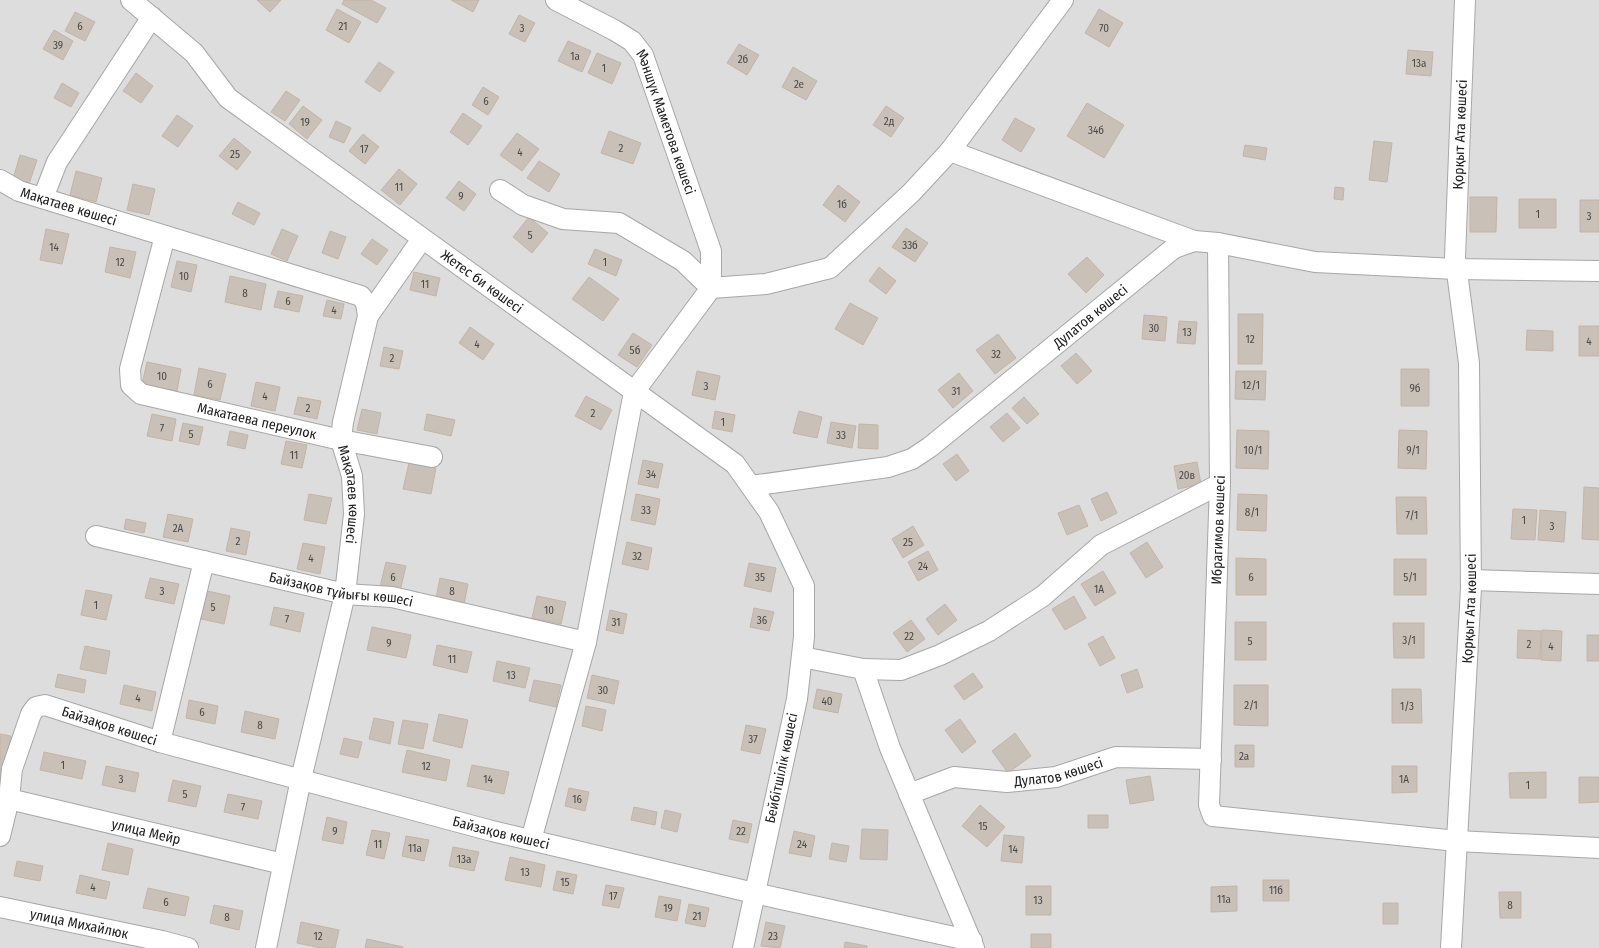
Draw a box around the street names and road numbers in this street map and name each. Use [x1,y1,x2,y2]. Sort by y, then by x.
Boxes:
street label: Мәншүк Маметова көшесі [633,46,699,197]
street label: Қорқыт Ата көшесі [1450,79,1471,190]
street label: Мақатаев көшесі [18,184,119,230]
street label: Жетес би көшесі [437,247,526,317]
street label: Дулатов көшесі [1049,281,1131,353]
street label: Макатаева переулок [196,399,319,443]
street label: Мақатаев көшесі [334,443,362,544]
street label: Ибрагимов көшесі [1208,475,1229,585]
street label: Қорқыт Ата көшесі [1459,553,1480,664]
street label: Байзақов тұйығы көшесі [267,569,415,611]
street label: Байзақов көшесі [60,703,159,750]
street label: Бейбітшілік көшесі [761,711,802,825]
street label: Дулатов көшесі [1012,754,1105,790]
street label: Байзақов көшесі [451,813,551,853]
street label: улица Мейр [110,816,182,848]
street label: улица Михайлюк [29,906,130,943]

